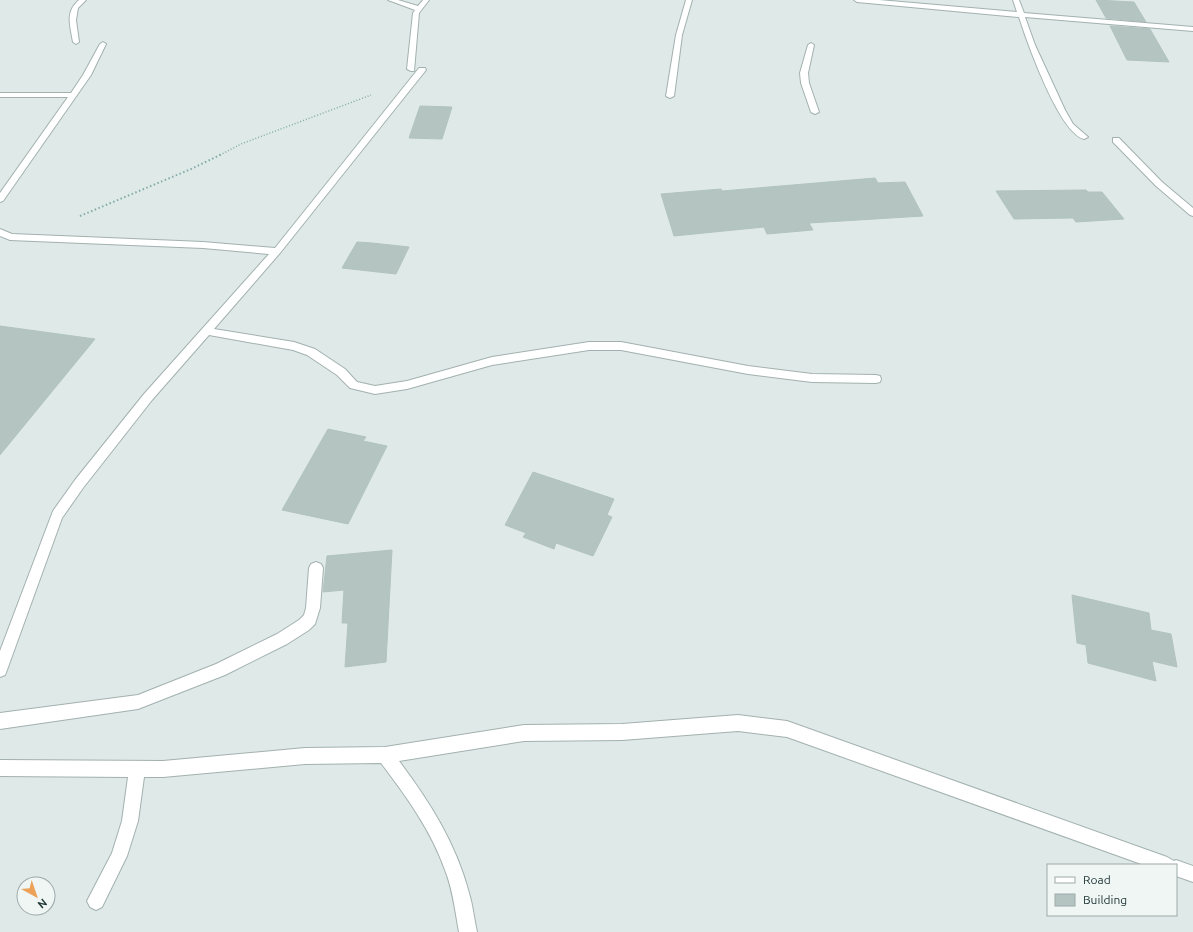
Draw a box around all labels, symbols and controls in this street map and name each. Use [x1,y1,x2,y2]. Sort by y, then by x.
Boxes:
legend [1047,864,1177,916]
text: Road [1083,873,1111,886]
north arrow [16,876,56,916]
text: Building [1083,893,1127,906]
text: N [35,896,49,911]

